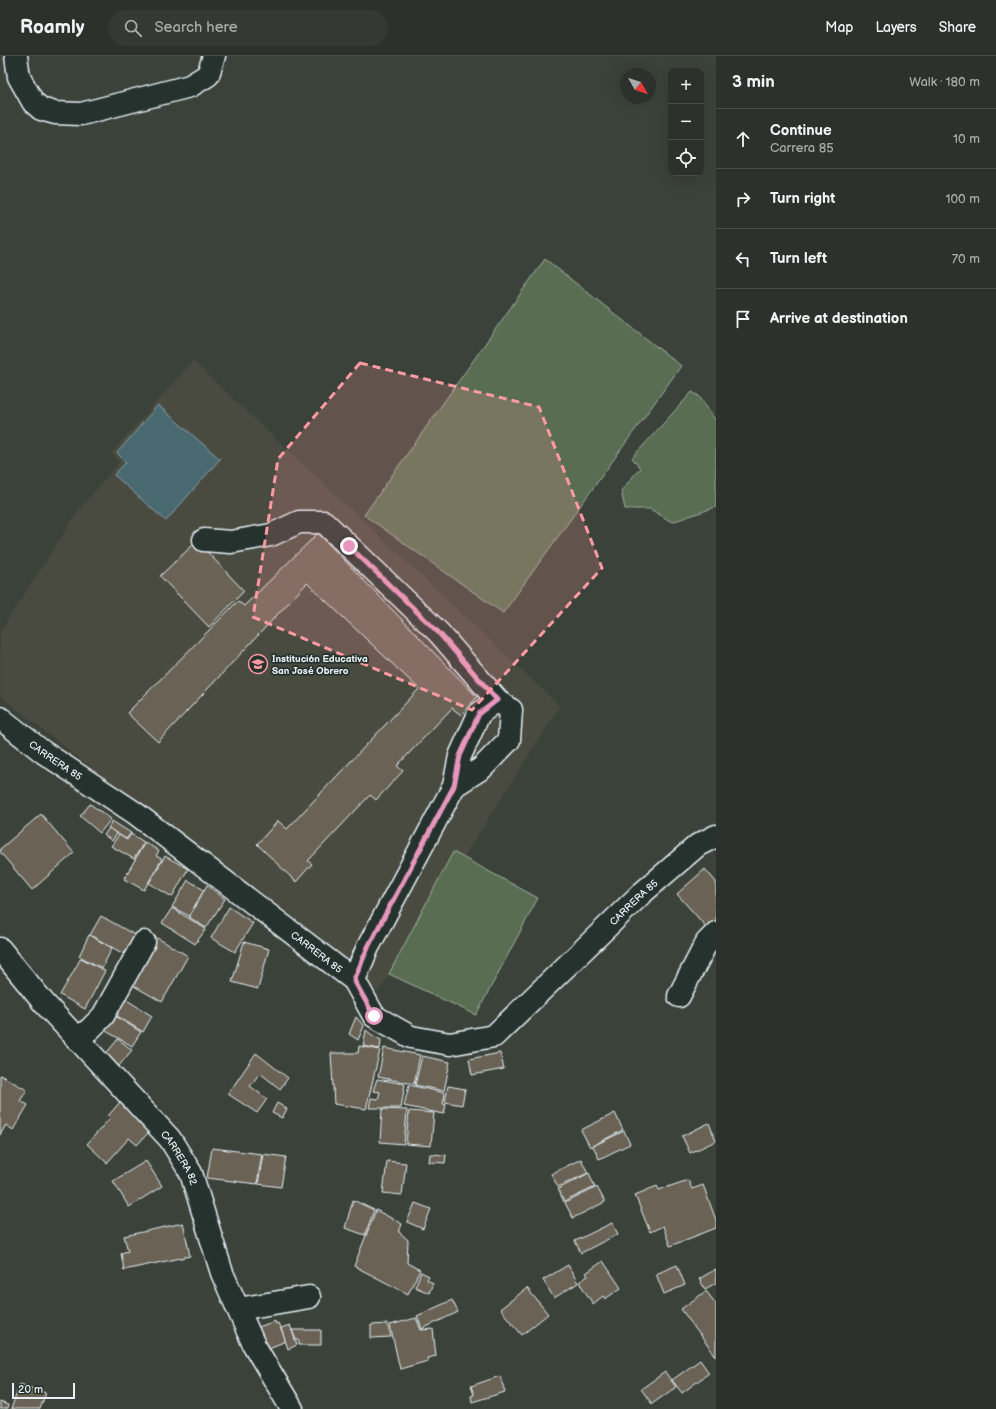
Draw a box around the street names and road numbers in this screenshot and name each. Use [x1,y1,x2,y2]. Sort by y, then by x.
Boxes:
street label: CARRERA 85 [26,738,84,783]
street label: CARRERA 85 [607,877,661,928]
street label: CARRERA 85 [288,929,345,976]
street label: CARRERA 82 [158,1128,199,1187]

